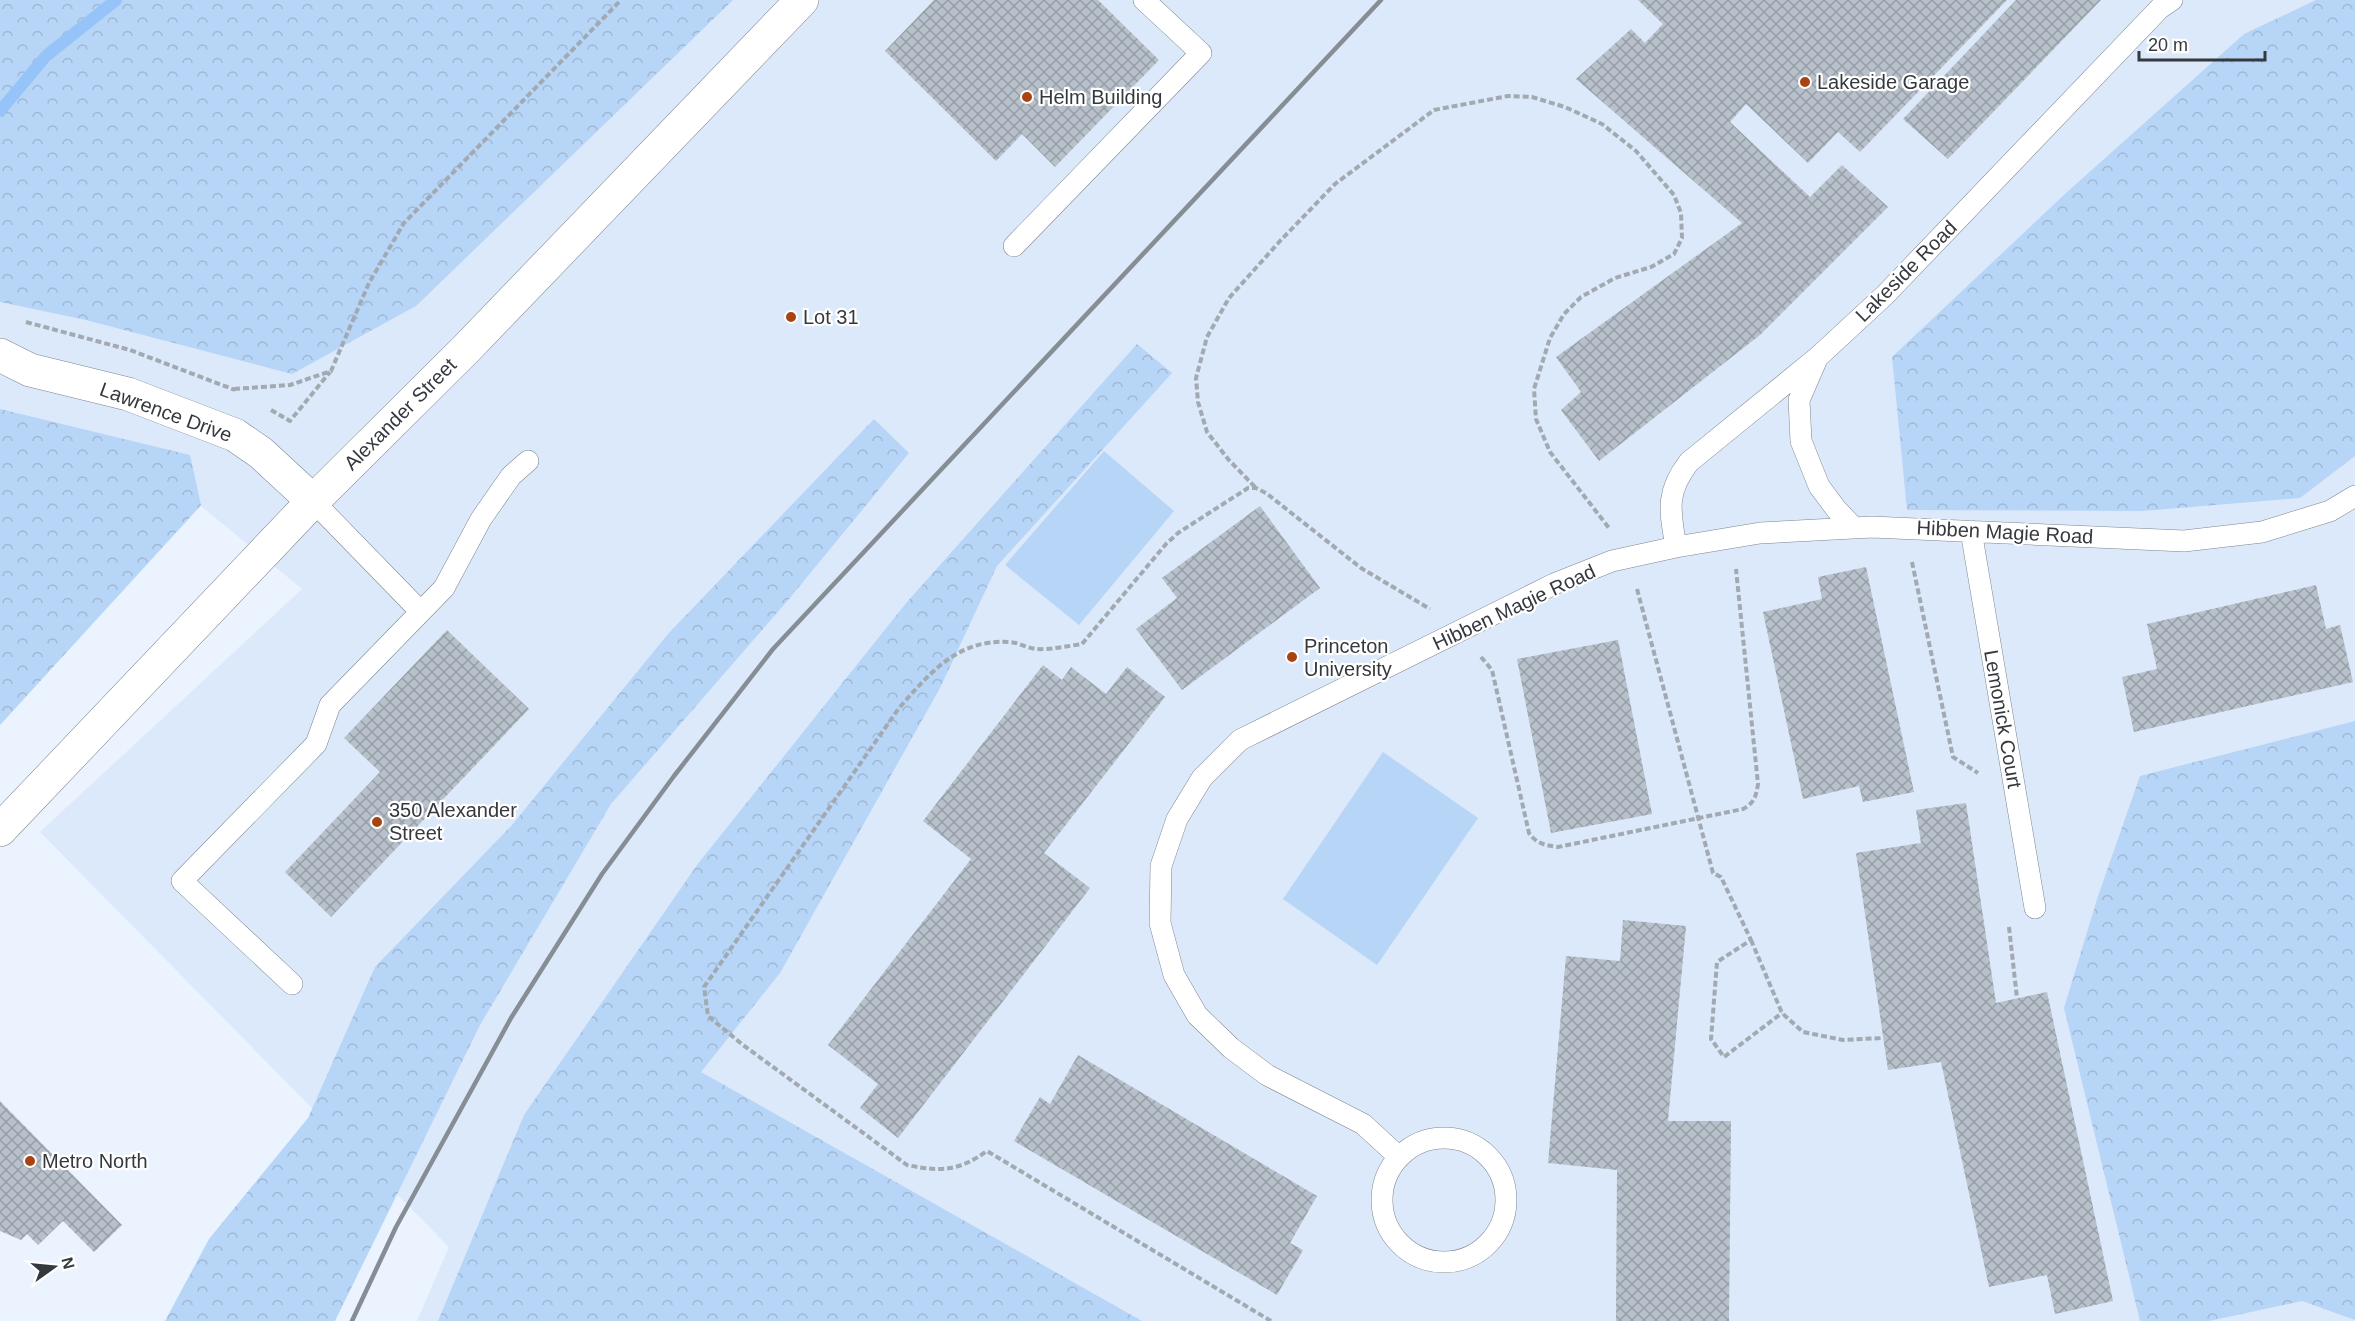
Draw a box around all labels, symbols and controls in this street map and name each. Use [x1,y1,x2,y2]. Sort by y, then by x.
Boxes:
scale bar [2139,24,2265,62]
text: 20 m [2148,35,2188,55]
place label: Lakeside Garage [1817,71,1969,93]
marker: Lakeside Garage [1798,75,1812,89]
place label: Helm Building [1039,86,1162,108]
marker: Helm Building [1020,90,1034,104]
street label: Lakeside Road [1851,216,1961,326]
place label: Lot 31 [803,306,859,328]
marker: Lot 31 [784,310,798,324]
street label: Alexander Street [340,353,461,474]
street label: Lawrence Drive [97,378,235,446]
street label: Hibben Magie Road [1916,516,2094,548]
street label: Hibben Magie Road [1429,560,1599,654]
place label: Princeton University [1304,635,1392,680]
street label: Lemonick Court [1980,648,2026,790]
marker: Princeton University [1285,650,1299,664]
place label: 350 Alexander Street [389,799,517,844]
marker: 350 Alexander Street [370,815,384,829]
place label: Metro North [42,1150,148,1172]
marker: Metro North [23,1154,37,1168]
north arrow [24,1237,84,1297]
text: N [58,1255,78,1271]

